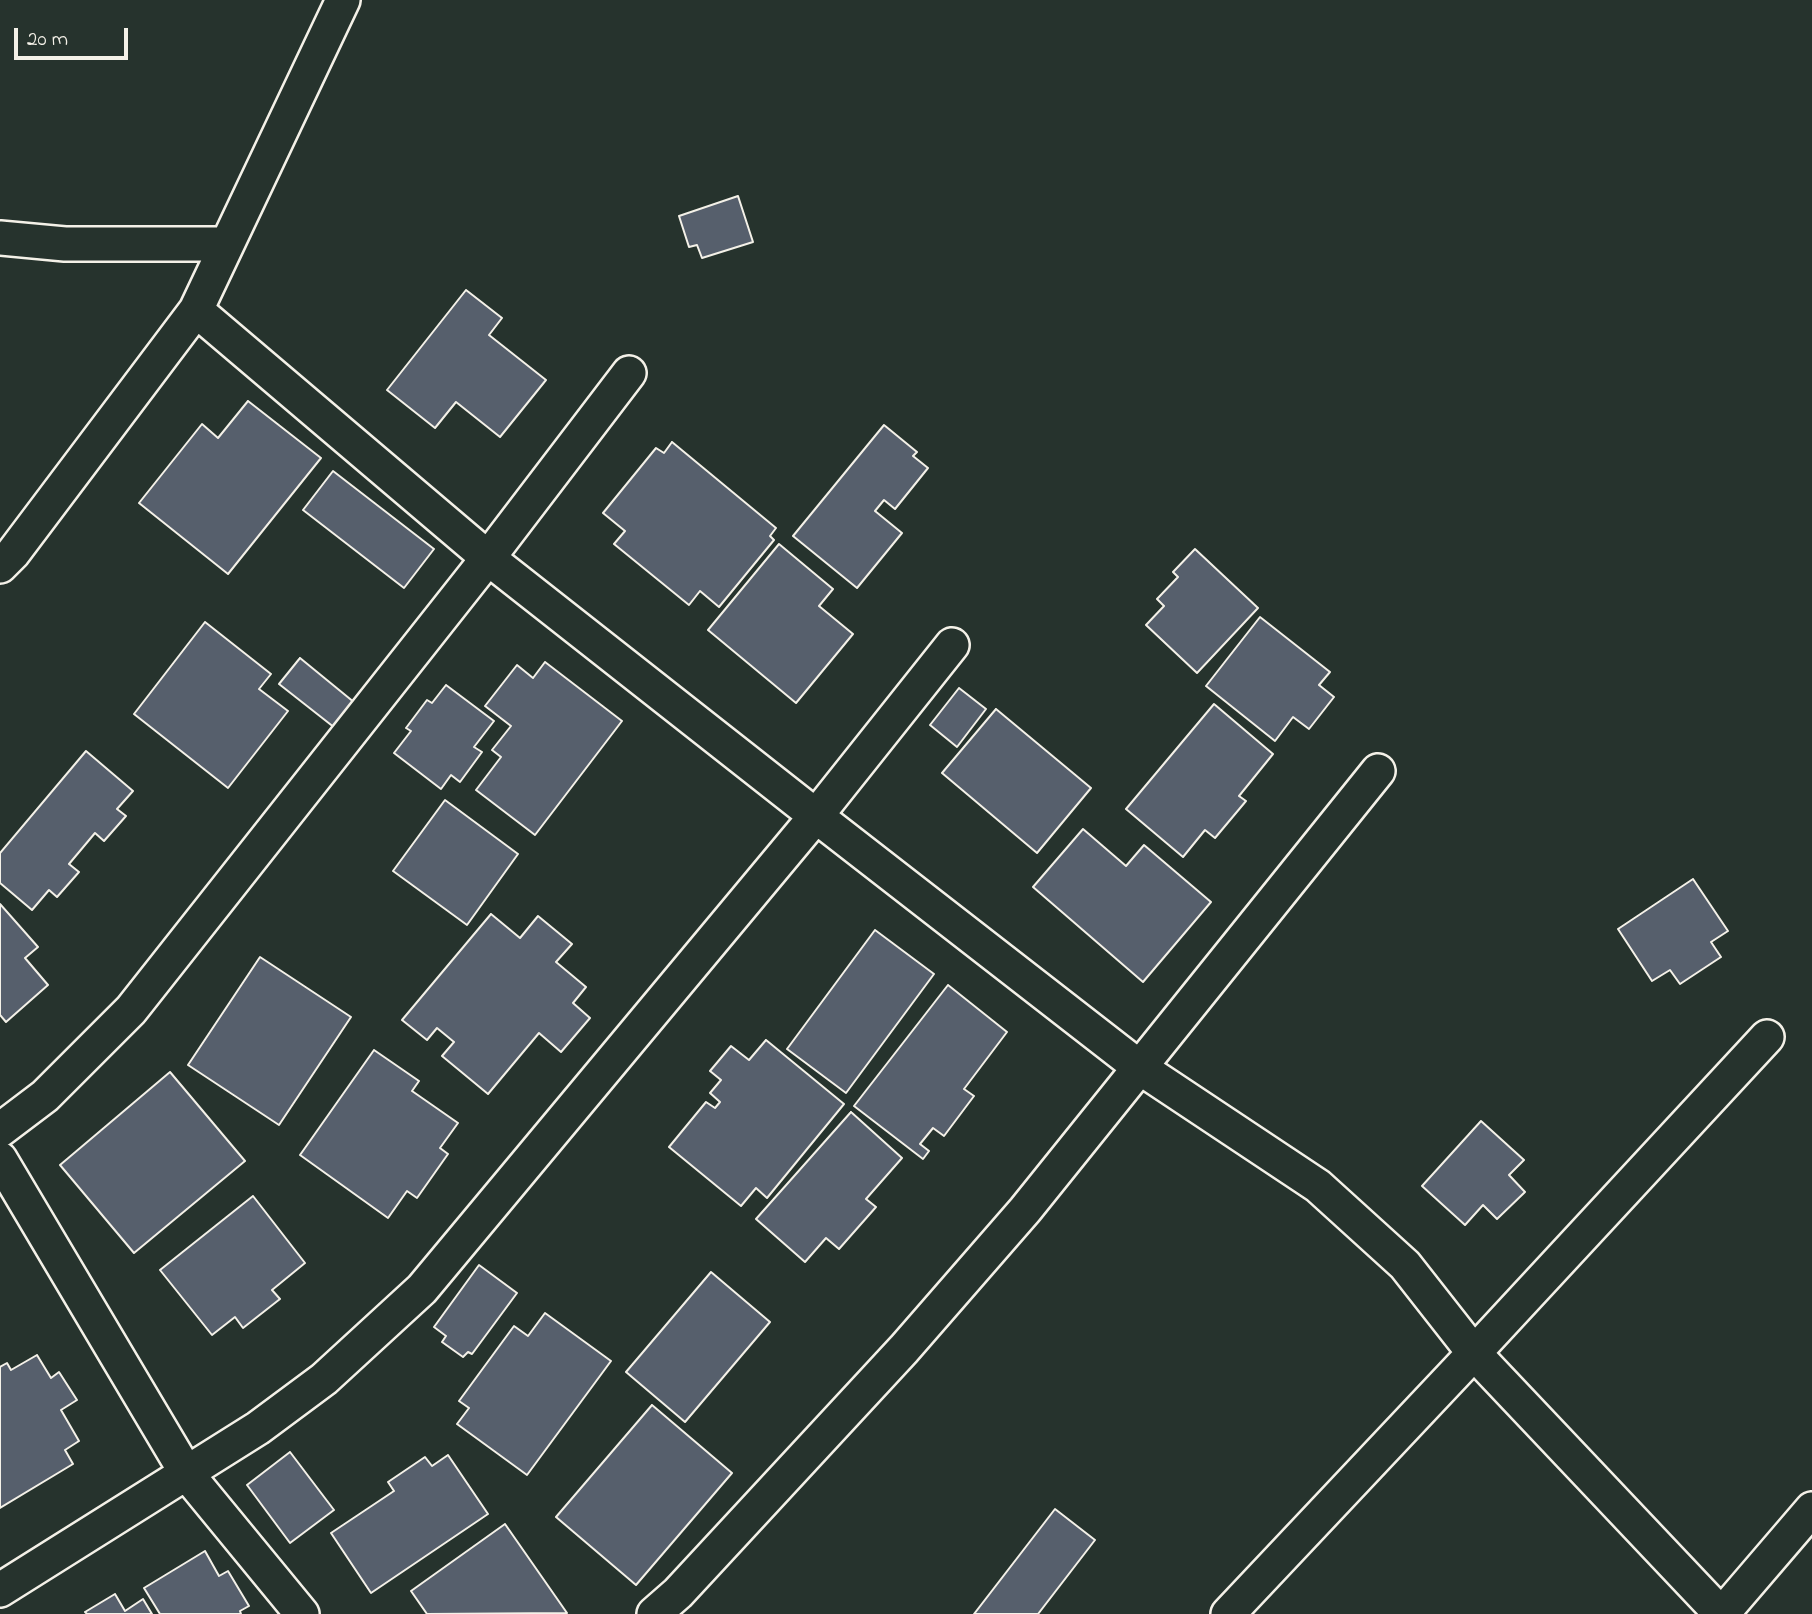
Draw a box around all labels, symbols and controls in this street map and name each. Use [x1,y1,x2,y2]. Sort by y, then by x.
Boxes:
scale bar [18,14,131,58]
text: 20 m [27,25,68,55]

